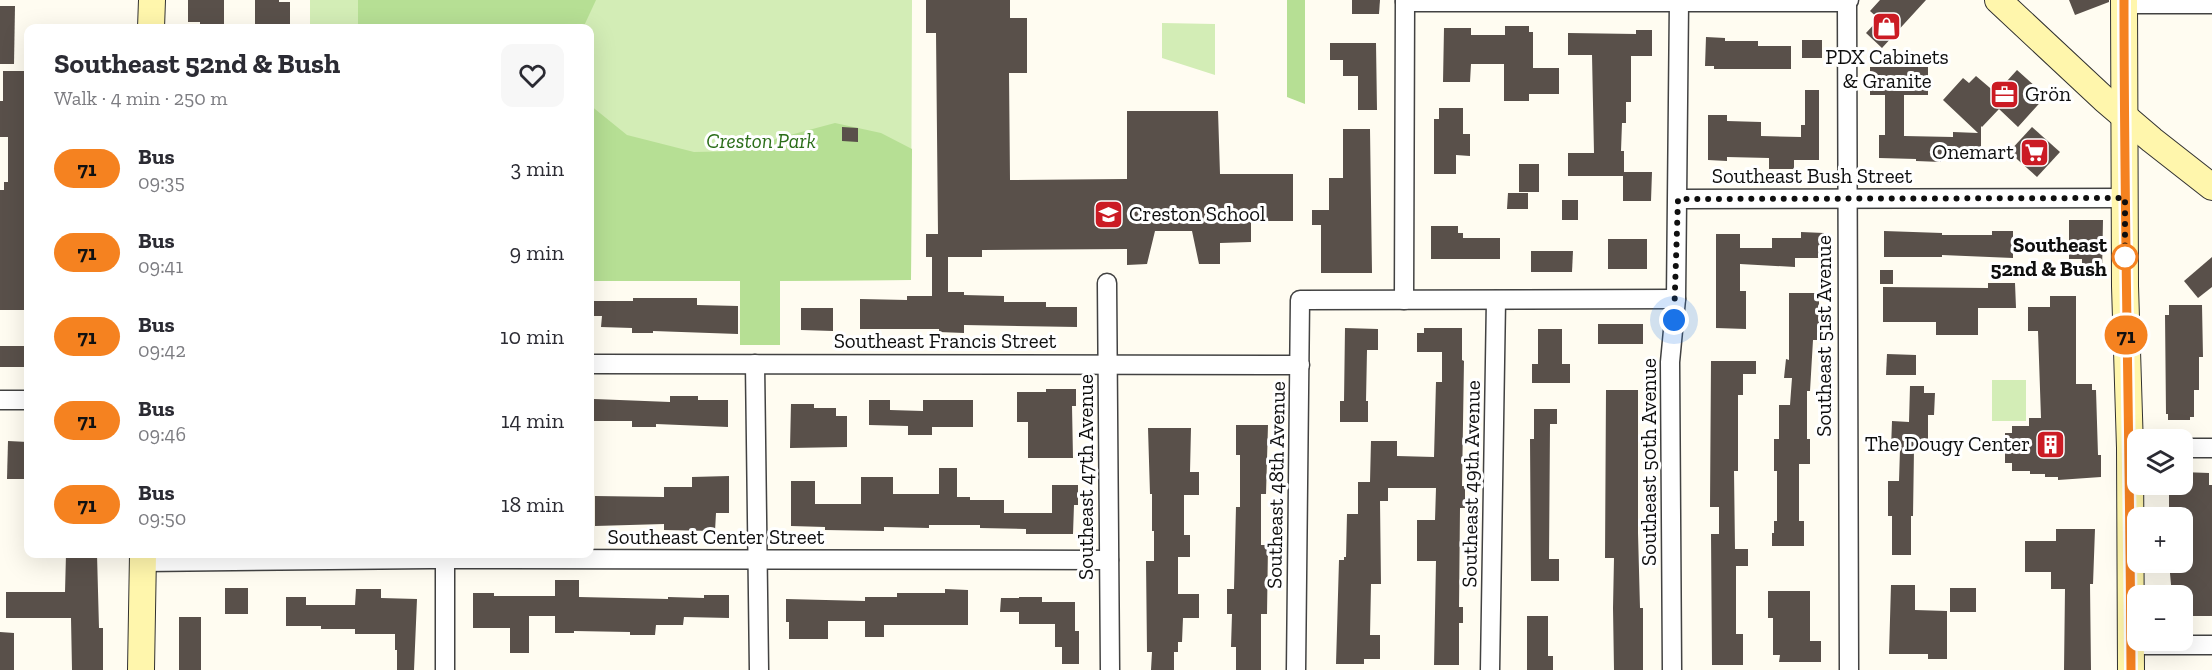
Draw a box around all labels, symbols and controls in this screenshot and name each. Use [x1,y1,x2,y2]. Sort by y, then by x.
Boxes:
shop icon: PDX Cabinets & Granite [1871,10,1903,42]
button: heart [501,44,564,107]
place label: PDX Cabinets & Granite [1825,44,1949,93]
text: Southeast 52nd & Bush [54,47,340,80]
office icon: Grön [1988,78,2020,110]
place label: Grön [2025,81,2071,106]
text: Walk · 4 min · 250 m [54,86,228,110]
park label: Creston Park [706,128,816,153]
supermarket icon: Onemart [2019,136,2051,168]
place label: Onemart [1932,139,2014,164]
text: Bus [138,143,175,170]
text: 3 min [510,155,564,182]
text: 71 [78,156,96,181]
street label: Southeast Bush Street [1712,163,1912,188]
text: 09:35 [138,170,185,194]
school or university icon: Creston School [1092,198,1124,230]
place label: Creston School [1129,201,1266,226]
text: Bus [138,227,175,254]
place label: Southeast 52nd & Bush [1991,232,2108,281]
street label: Southeast 51st Avenue [1811,235,1836,437]
text: 9 min [510,239,564,266]
text: 71 [78,240,96,265]
marker: Southeast 52nd & Bush [2112,244,2138,270]
text: 09:41 [138,254,183,278]
your location [1659,305,1689,335]
text: Bus [138,311,175,338]
line badge: 71 [2099,316,2153,354]
text: 10 min [500,323,564,350]
text: 71 [2117,323,2135,348]
text: 71 [78,324,96,349]
street label: Southeast Francis Street [834,328,1057,353]
text: 09:42 [138,338,186,362]
street label: Southeast 50th Avenue [1636,358,1661,566]
street label: Southeast 47th Avenue [1073,374,1098,580]
street label: Southeast 49th Avenue [1456,380,1485,588]
street label: Southeast 48th Avenue [1261,381,1290,589]
text: Bus [138,395,175,422]
text: 14 min [501,407,564,434]
text: 71 [78,408,96,433]
text: 09:46 [138,422,186,446]
building icon: The Dougy Center [2035,428,2067,460]
map controls [2127,429,2193,651]
button: layers [2127,429,2193,495]
place label: The Dougy Center [1865,431,2030,456]
text: Bus [138,479,175,506]
text: 18 min [501,491,564,518]
text: 71 [78,492,96,517]
text: 09:50 [138,506,186,530]
button: + [2127,507,2193,573]
street label: Southeast Center Street [608,524,825,549]
button: − [2127,585,2193,651]

